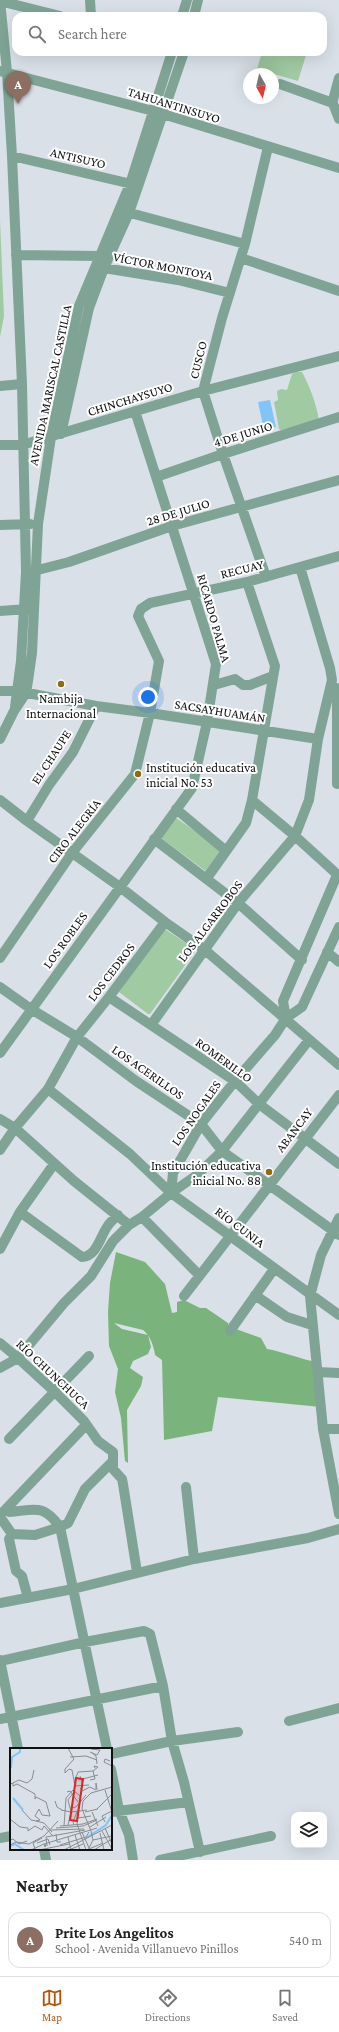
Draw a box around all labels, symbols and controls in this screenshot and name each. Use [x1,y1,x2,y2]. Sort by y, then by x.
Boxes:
search box [12,12,327,56]
icon: search [26,23,48,45]
text: Search here [58,26,127,42]
north arrow [243,68,279,104]
pin: A [5,71,31,104]
street label: TAHUANTINSUYO [126,84,222,126]
street label: ANTISUYO [49,144,108,172]
street label: VÍCTOR MONTOYA [112,249,215,283]
street label: AVENIDA MARISCAL CASTILLA [26,303,75,467]
street label: CUSCO [186,339,210,380]
street label: CHINCHAYSUYO [86,379,175,419]
street label: 4 DE JUNIO [212,418,275,450]
street label: 28 DE JULIO [145,495,212,529]
street label: RECUAY [219,556,265,582]
street label: RICARDO PALMA [194,572,234,664]
marker: Nambija Internacional [56,679,66,689]
your location [138,687,158,707]
place label: Nambija Internacional [26,691,97,721]
street label: SACSAYHUAMÁN [173,696,267,726]
street label: EL CHAUPE [28,727,74,787]
place label: Institución educativa inicial No. 53 [146,760,256,790]
marker: Institución educativa inicial No. 53 [133,769,143,779]
street label: CIRO ALEGRÍA [44,795,104,866]
street label: LOS ALGARROBOS [175,877,245,965]
street label: LOS ROBLES [39,909,91,971]
street label: LOS CEDROS [84,940,138,1004]
street label: ROMERILLO [193,1034,255,1086]
street label: LOS ACERILLOS [109,1042,187,1102]
street label: LOS NOGALES [168,1078,224,1148]
street label: ABANCAY [272,1105,316,1155]
place label: Institución educativa inicial No. 88 [151,1158,261,1188]
marker: Institución educativa inicial No. 88 [264,1167,274,1177]
street label: RÍO CUNIA [212,1203,268,1251]
street label: RÍO CHUNCHUCA [13,1336,93,1412]
inset map [10,1748,112,1850]
map controls [291,1812,327,1848]
button: layers [291,1812,327,1848]
text: Nearby [16,1877,68,1896]
text: Prite Los Angelitos [55,1925,174,1941]
text: A [26,1933,34,1948]
text: 540 m [289,1933,322,1948]
text: School · Avenida Villanuevo Pinillos [55,1941,239,1956]
tab: Map [41,1987,63,2023]
tab: Directions [145,1987,190,2023]
tab: Saved [272,1987,298,2023]

